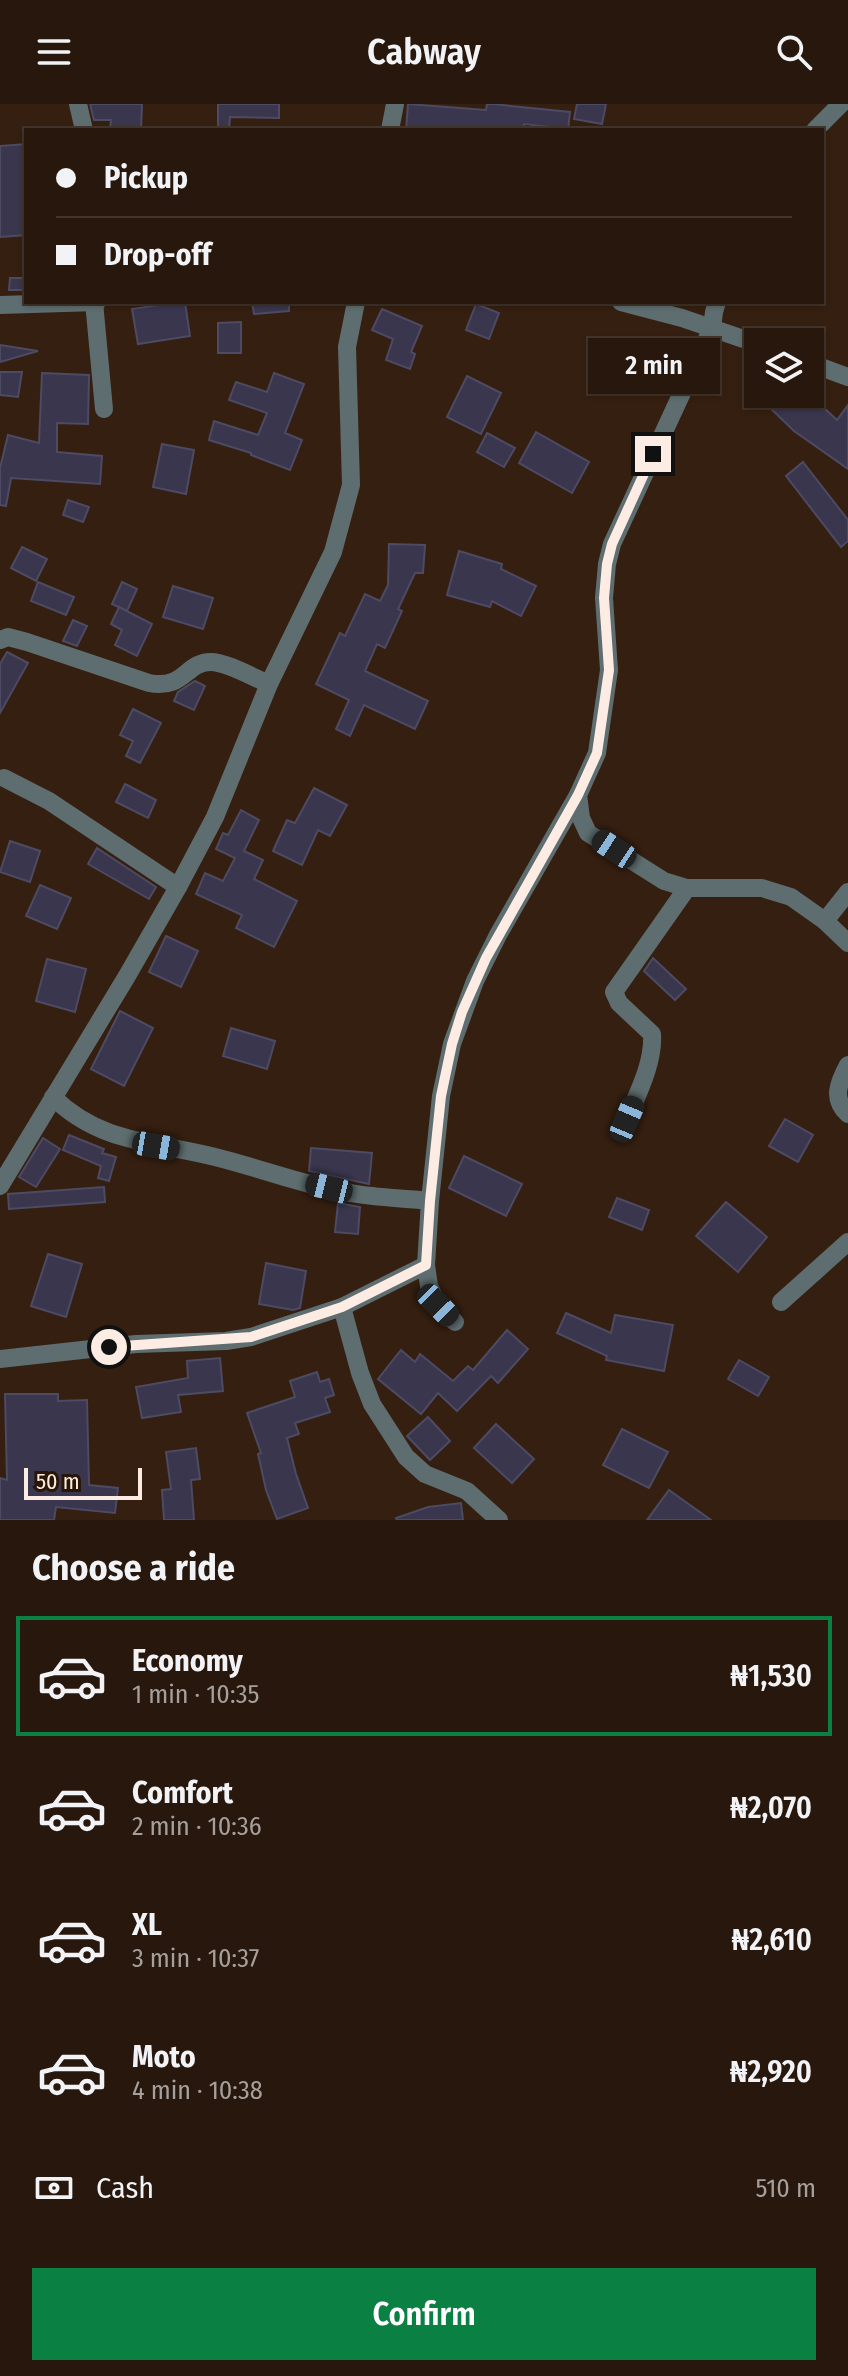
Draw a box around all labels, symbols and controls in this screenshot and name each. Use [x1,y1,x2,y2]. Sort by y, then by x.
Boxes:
icon: menu [32,30,76,74]
text: Cabway [367,30,481,74]
icon: search [772,30,816,74]
text: Pickup [104,160,188,196]
text: Drop-off [104,237,211,273]
map controls [744,328,824,408]
button: layers [744,328,824,408]
callout: 2 min [587,338,719,394]
text: 2 min [625,350,683,381]
route end [635,436,671,472]
car [587,826,641,872]
car [607,1092,647,1146]
car [130,1130,182,1162]
car [303,1171,355,1205]
car [413,1279,463,1331]
route start [91,1329,127,1365]
scale bar [24,1464,142,1500]
text: 50 m [36,1468,80,1495]
text: Choose a ride [32,1546,235,1590]
icon: car [36,1640,108,1712]
text: Economy [132,1643,243,1679]
text: ₦1,530 [730,1658,812,1694]
text: 1 min · 10:35 [132,1679,259,1710]
icon: car [36,1772,108,1844]
text: Comfort [132,1775,233,1811]
text: ₦2,070 [730,1790,812,1826]
text: 2 min · 10:36 [132,1811,262,1842]
icon: car [36,1904,108,1976]
text: XL [132,1907,162,1943]
text: ₦2,610 [731,1922,812,1958]
text: 3 min · 10:37 [132,1943,259,1974]
icon: car [36,2036,108,2108]
text: Moto [132,2039,196,2075]
text: ₦2,920 [730,2054,812,2090]
text: 4 min · 10:38 [132,2075,263,2106]
icon: cash [32,2166,76,2210]
text: Cash [96,2170,154,2206]
text: 510 m [756,2173,816,2204]
button: Confirm [32,2268,816,2360]

